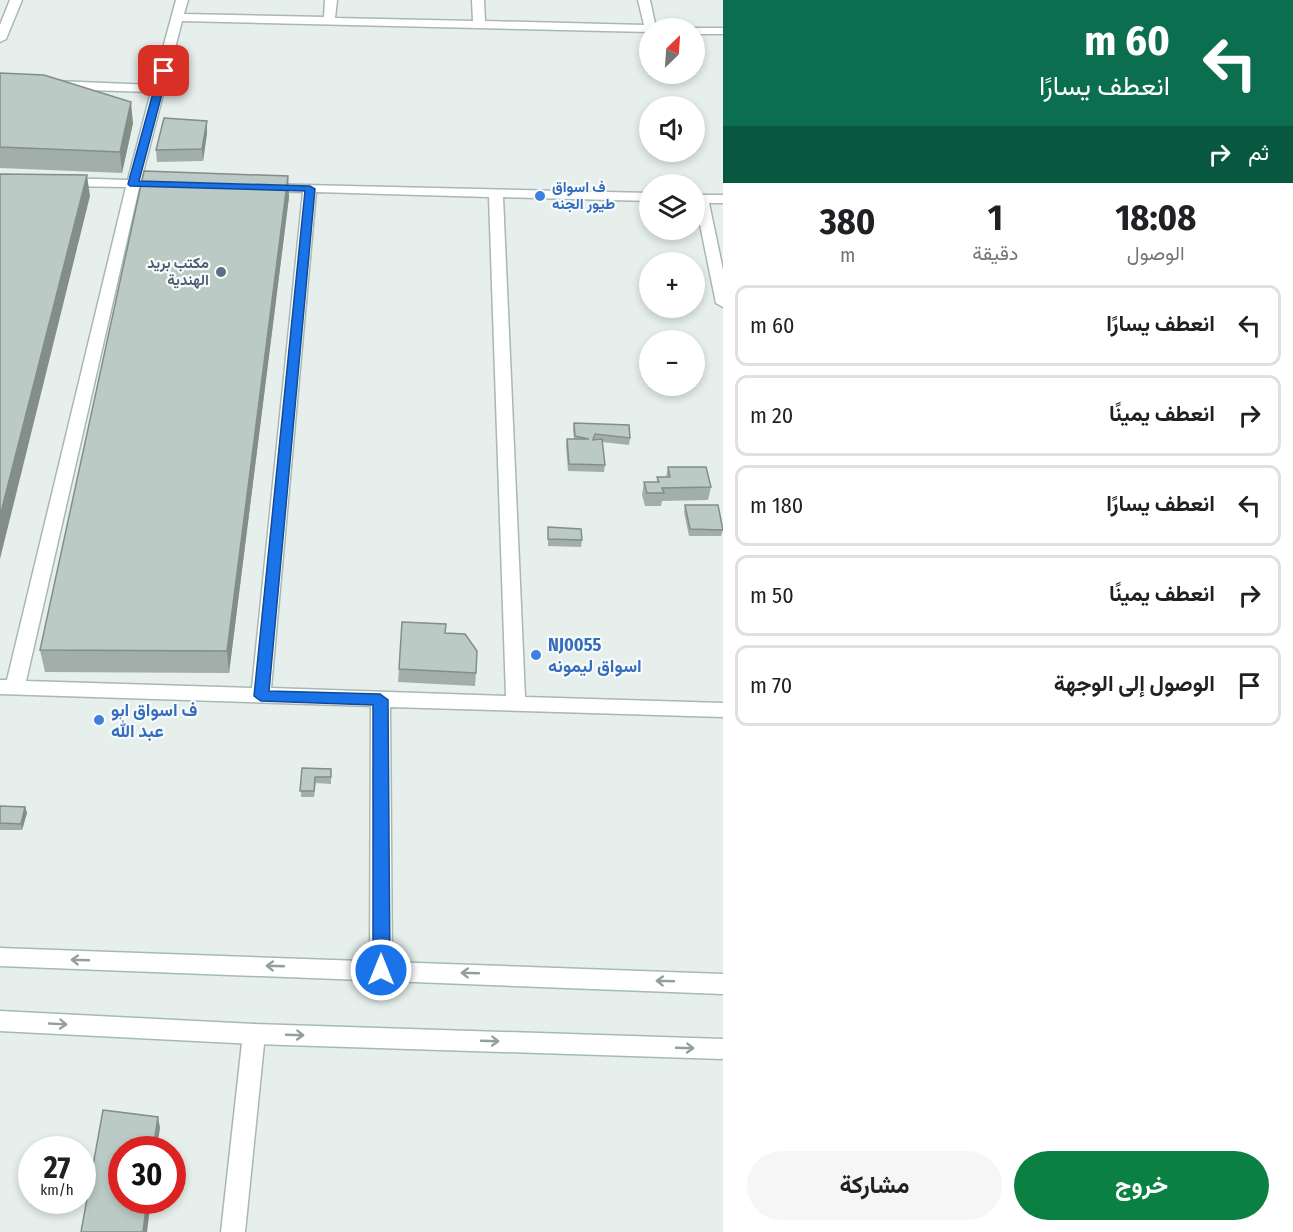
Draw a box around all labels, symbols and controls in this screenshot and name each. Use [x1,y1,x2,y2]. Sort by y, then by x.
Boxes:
text: 60 m [1084,16,1170,66]
north arrow [639,18,705,84]
map controls [639,18,705,396]
icon: left [1191,24,1269,102]
pin [138,45,189,96]
icon: arrive [147,54,180,87]
text: انعطف يسارًا [1039,70,1170,102]
button: sound [639,96,705,162]
icon: right [1203,138,1236,171]
text: ثم [1248,139,1269,166]
button: layers [639,174,705,240]
place label: ف اسواق طيور الجنه [552,178,615,213]
marker: ف اسواق طيور الجنه [533,189,547,203]
text: 1 [988,196,1003,240]
text: 18:08 [1115,196,1196,240]
text: 380 [820,200,875,244]
text: دقيقة [972,241,1018,265]
text: الوصول [1127,241,1185,265]
text: m [840,243,855,267]
button: + [639,252,705,318]
place label: مكتب بريد الهندية [147,254,209,289]
marker: مكتب بريد الهندية [214,265,228,279]
icon: left [1233,309,1266,342]
text: انعطف يسارًا [1106,310,1215,337]
text: 60 m [750,312,794,339]
button: − [639,330,705,396]
icon: right [1233,399,1266,432]
text: انعطف يمينًا [1109,400,1215,427]
text: 20 m [750,402,793,429]
icon: left [1233,489,1266,522]
text: انعطف يسارًا [1106,490,1215,517]
text: 180 m [750,492,803,519]
icon: right [1233,579,1266,612]
text: انعطف يمينًا [1109,580,1215,607]
text: 50 m [750,582,794,609]
place label: NJ0055 اسواق ليمونه [548,634,642,677]
marker: NJ0055 اسواق ليمونه [529,648,543,662]
icon: arrive [1233,669,1266,702]
text: الوصول إلى الوجهة [1054,670,1215,697]
text: 70 m [750,672,792,699]
place label: ف اسواق ابو عبد الله [111,699,197,742]
marker: ف اسواق ابو عبد الله [92,713,106,727]
position arrow [349,938,413,1002]
one-way arrow [70,954,90,965]
one-way arrow [265,960,285,972]
one-way arrow [460,968,480,979]
one-way arrow [655,976,675,987]
one-way arrow [48,1018,68,1029]
one-way arrow [285,1029,305,1041]
one-way arrow [480,1036,500,1047]
one-way arrow [674,1042,694,1053]
speed limit sign: 30 [108,1136,186,1214]
text: 27 [44,1150,70,1186]
button: مشاركة [747,1151,1002,1220]
button: خروج [1014,1151,1269,1220]
text: km/h [40,1181,74,1199]

